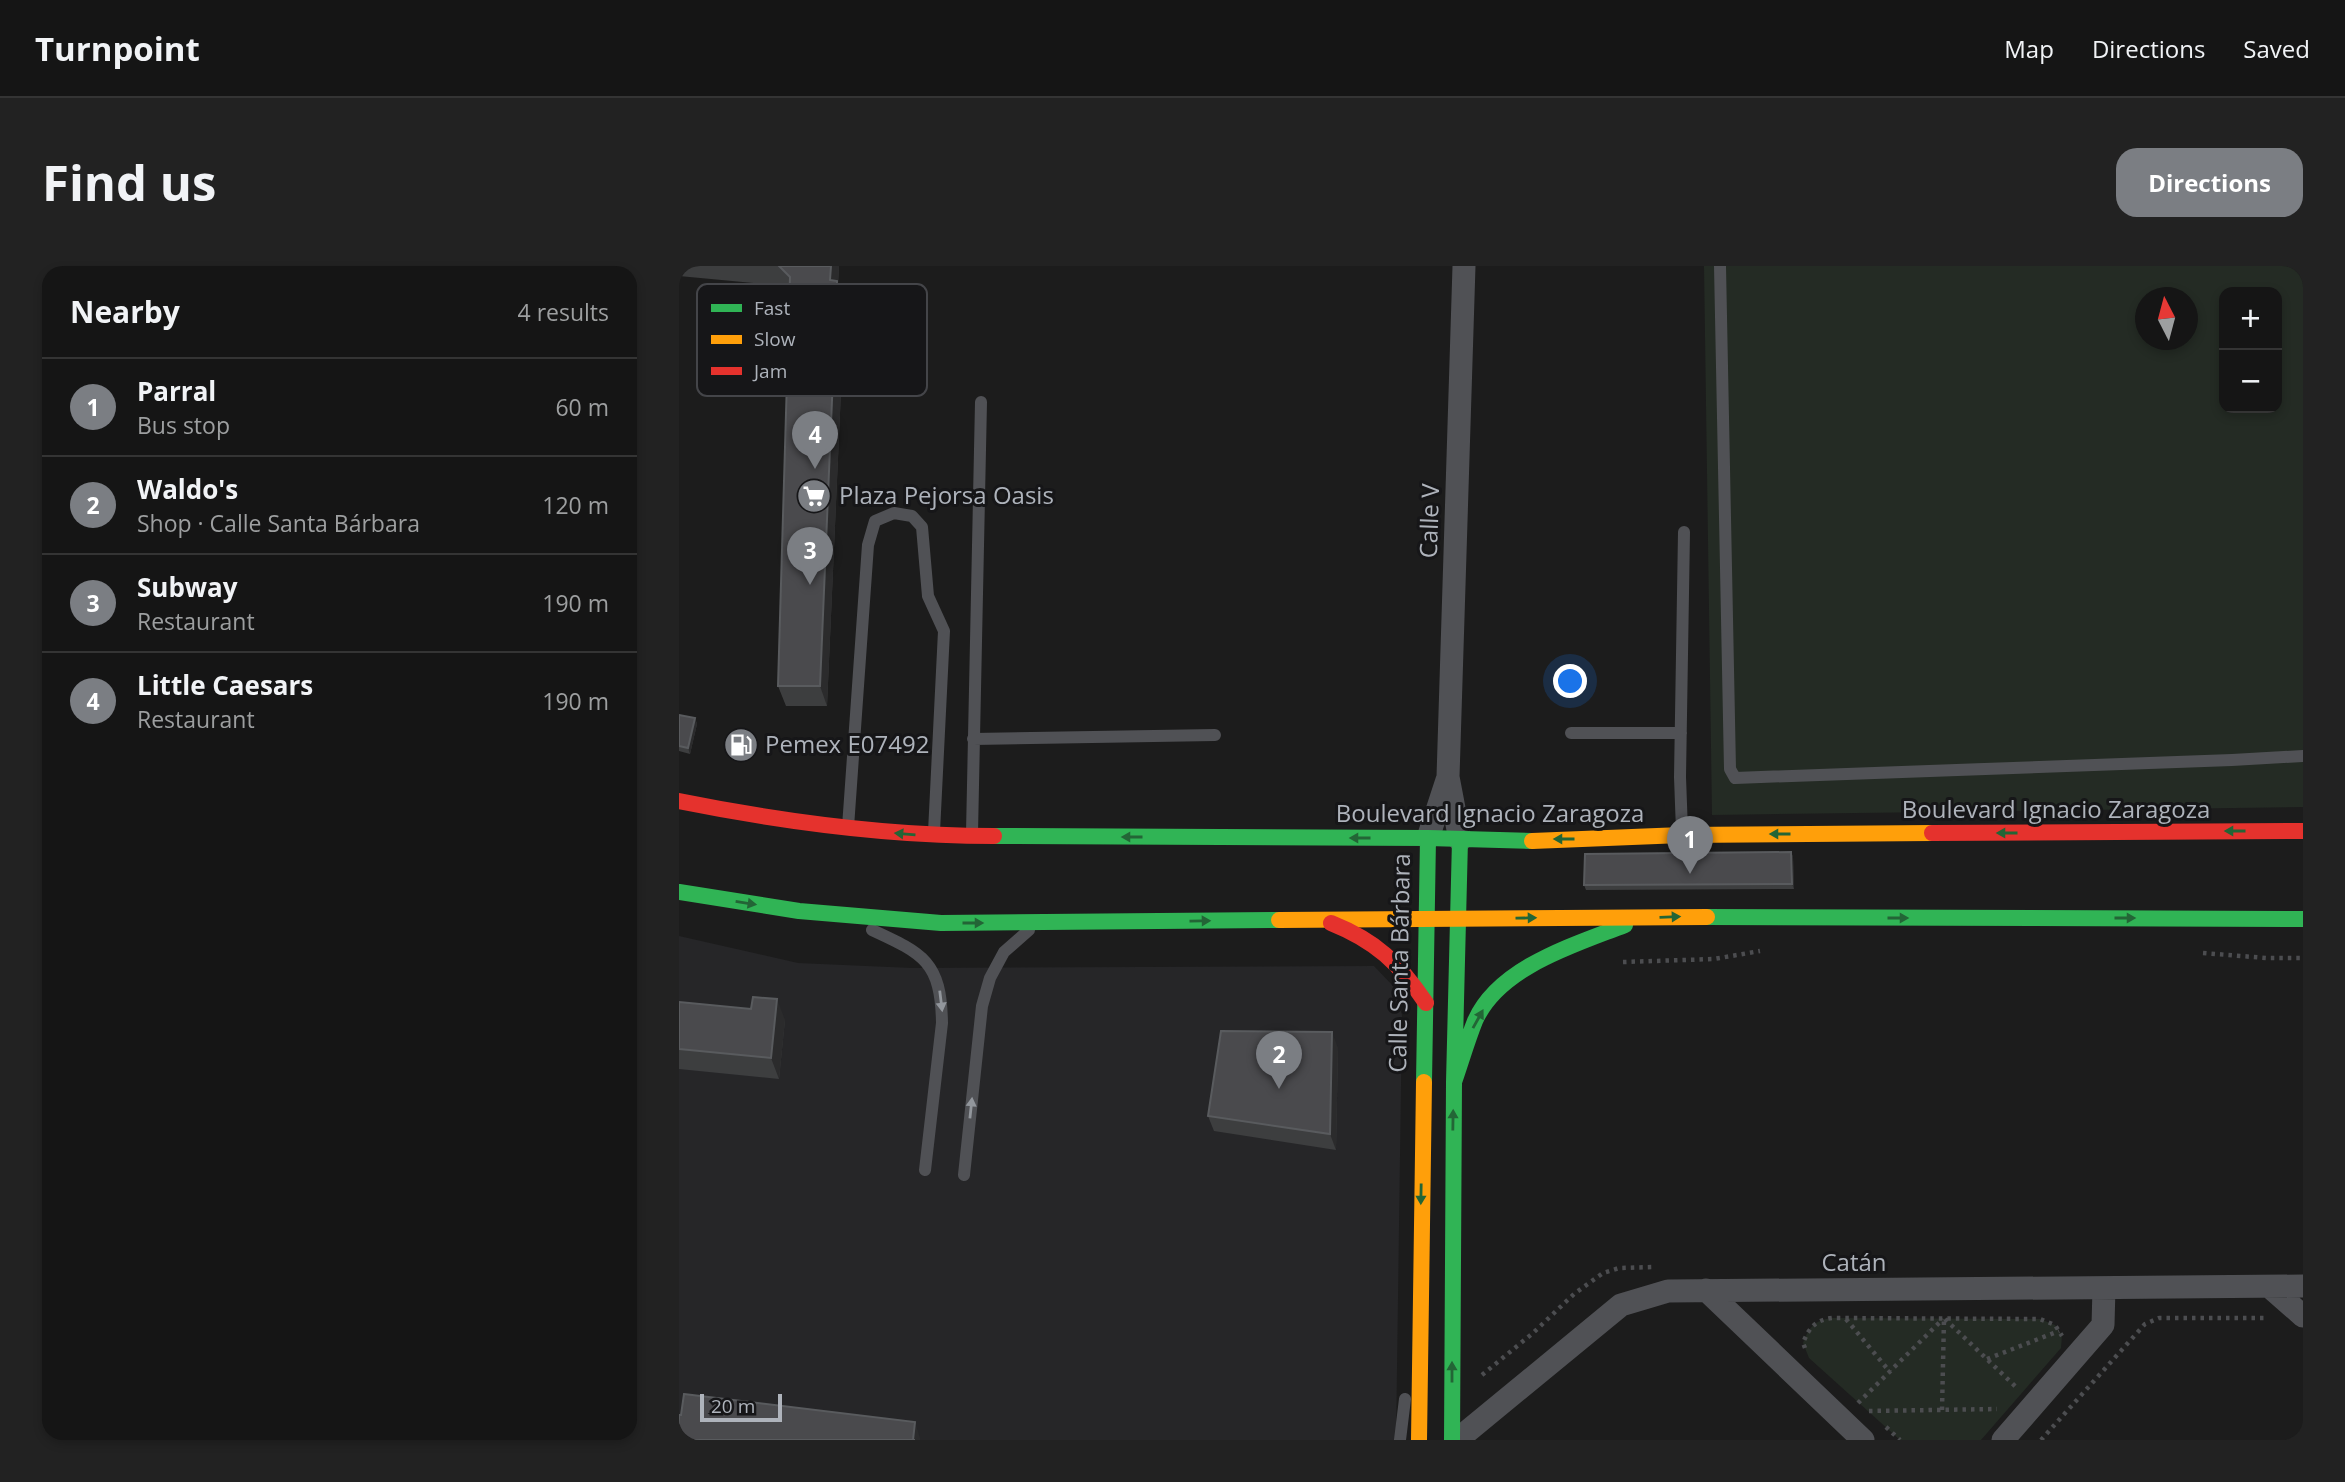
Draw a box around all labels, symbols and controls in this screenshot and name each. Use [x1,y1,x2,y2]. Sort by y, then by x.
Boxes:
text: Turnpoint [35,26,200,71]
text: Map [2004,32,2054,65]
text: Directions [2092,32,2205,65]
text: Saved [2243,32,2310,65]
button: Directions [2116,148,2303,217]
text: Find us [42,149,216,215]
legend [697,284,927,396]
north arrow [2135,287,2198,350]
map controls [2219,287,2282,413]
button: + [2219,287,2282,350]
text: Nearby [70,291,180,332]
text: Fast [754,295,790,321]
text: 4 results [518,296,609,328]
text: Slow [754,326,796,352]
button: − [2219,350,2282,413]
text: Jam [752,358,787,384]
text: Parral [137,373,216,409]
text: 1 [86,391,100,423]
text: 60 m [555,391,609,423]
text: Bus stop [137,409,230,441]
pin: 4 [792,411,838,469]
text: Waldo's [137,471,238,507]
supermarket icon: Plaza Pejorsa Oasis [795,477,833,515]
place label: Plaza Pejorsa Oasis [839,478,1054,511]
street label: Calle V [1411,482,1446,559]
text: 2 [86,489,100,521]
text: 120 m [542,489,609,521]
text: Shop · Calle Santa Bárbara [137,507,420,539]
pin: 3 [787,527,833,585]
text: Subway [137,569,238,605]
text: 3 [86,587,100,619]
text: 190 m [542,587,609,619]
text: Restaurant [137,605,255,637]
your location [1553,664,1587,698]
text: Little Caesars [137,667,313,703]
text: 4 [86,685,100,717]
text: 190 m [542,685,609,717]
text: Restaurant [137,703,255,735]
fuel station icon: Pemex E07492 [722,726,760,764]
place label: Pemex E07492 [765,727,929,760]
street label: Boulevard Ignacio Zaragoza [1902,792,2210,825]
street label: Boulevard Ignacio Zaragoza [1336,796,1644,829]
pin: 1 [1667,816,1713,874]
one-way arrow [2224,825,2246,837]
one-way arrow [1996,827,2018,839]
one-way arrow [893,828,915,839]
one-way arrow [1769,828,1791,840]
one-way arrow [1121,831,1143,843]
one-way arrow [1348,832,1370,843]
one-way arrow [1553,833,1575,845]
street label: Calle Santa Bárbara [1380,853,1417,1073]
one-way arrow [735,898,757,909]
one-way arrow [1660,911,1682,923]
one-way arrow [1515,912,1537,923]
one-way arrow [1887,912,1909,923]
one-way arrow [2115,912,2137,924]
one-way arrow [1189,915,1211,927]
one-way arrow [962,917,984,929]
one-way arrow [935,990,946,1012]
one-way arrow [1472,1009,1484,1028]
pin: 2 [1256,1031,1302,1089]
one-way arrow [966,1096,977,1118]
one-way arrow [1447,1109,1459,1131]
one-way arrow [1416,1183,1427,1205]
street label: Catán [1821,1245,1887,1278]
one-way arrow [1446,1361,1458,1383]
scale bar [700,1391,782,1423]
text: 20 m [711,1393,755,1419]

